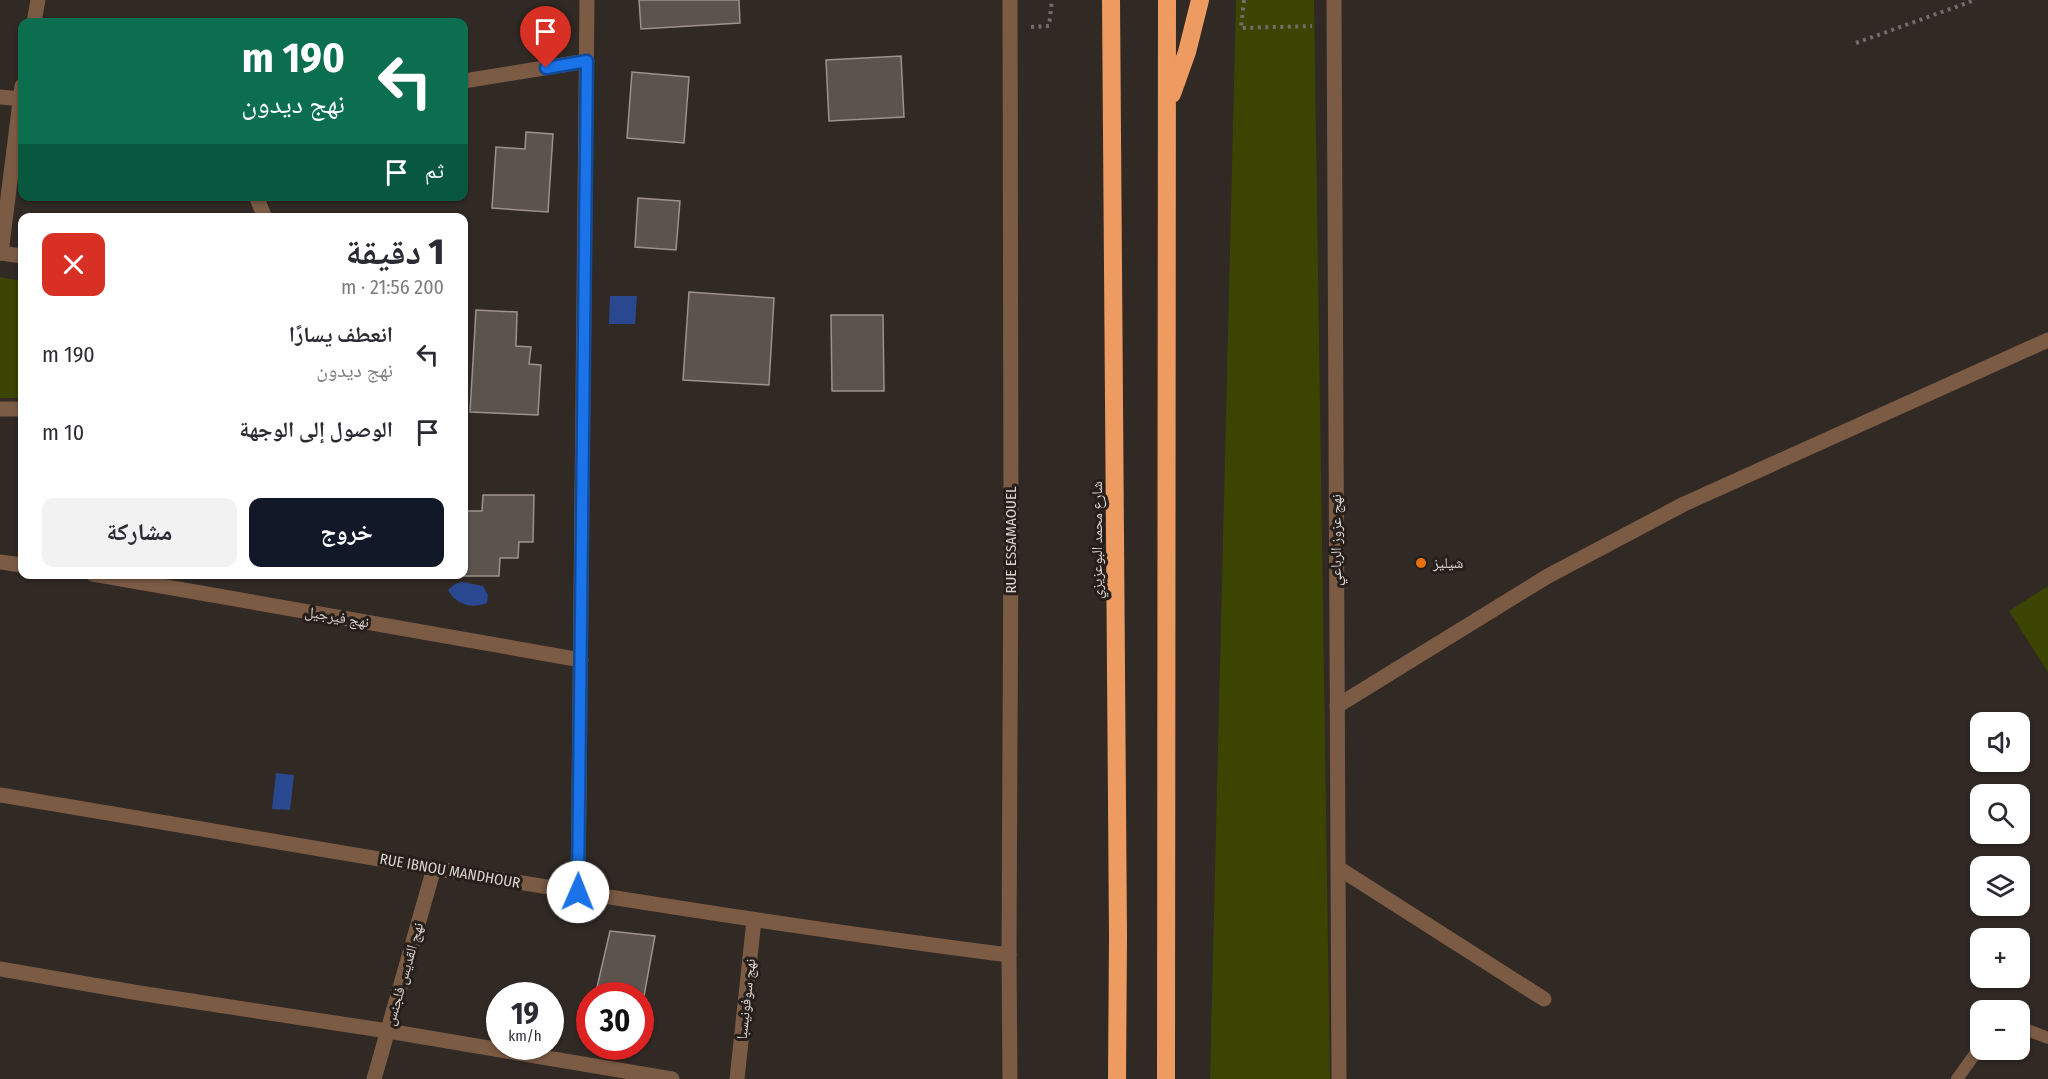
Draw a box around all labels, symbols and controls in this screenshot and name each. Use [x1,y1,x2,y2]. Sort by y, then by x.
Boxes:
pin [520,6,571,68]
icon: arrive [529,15,562,48]
text: 190 m [242,33,345,83]
icon: left [366,42,444,120]
text: نهج ديدون [241,88,345,120]
icon: arrive [380,156,413,189]
text: ثم [425,157,444,184]
text: 1 دقيقة [346,230,444,274]
button: close [42,233,105,296]
text: 200 m · 21:56 [341,275,444,299]
text: انعطف يسارًا [289,321,393,348]
icon: left [411,338,444,371]
text: 190 m [42,341,95,368]
text: نهج ديدون [316,358,393,382]
text: الوصول إلى الوجهة [239,416,393,443]
icon: arrive [411,416,444,449]
text: 10 m [42,419,84,446]
street label: شارع محمد البوعزيزي [1088,481,1109,599]
street label: RUE ESSAMAOUEL [1002,486,1020,594]
street label: نهج عزوز الرباعي [1327,494,1348,586]
button: مشاركة [42,498,237,567]
button: خروج [249,498,444,567]
place label: شيليز [1432,554,1464,572]
marker: شيليز [1414,556,1428,570]
street label: نهج فيرجيل [303,602,371,632]
map controls [1970,712,2030,1060]
button: sound [1970,712,2030,772]
button: search [1970,784,2030,844]
street label: RUE IBNOU MANDHOUR [378,850,522,892]
button: layers [1970,856,2030,916]
position arrow [546,860,610,924]
street label: نهج القديس فلجنس [381,920,428,1028]
button: + [1970,928,2030,988]
street label: نهج سوفونيسبا [733,958,760,1040]
speed limit sign: 30 [576,982,654,1060]
text: 19 [511,996,539,1032]
button: − [1970,1000,2030,1060]
text: km/h [508,1027,542,1045]

